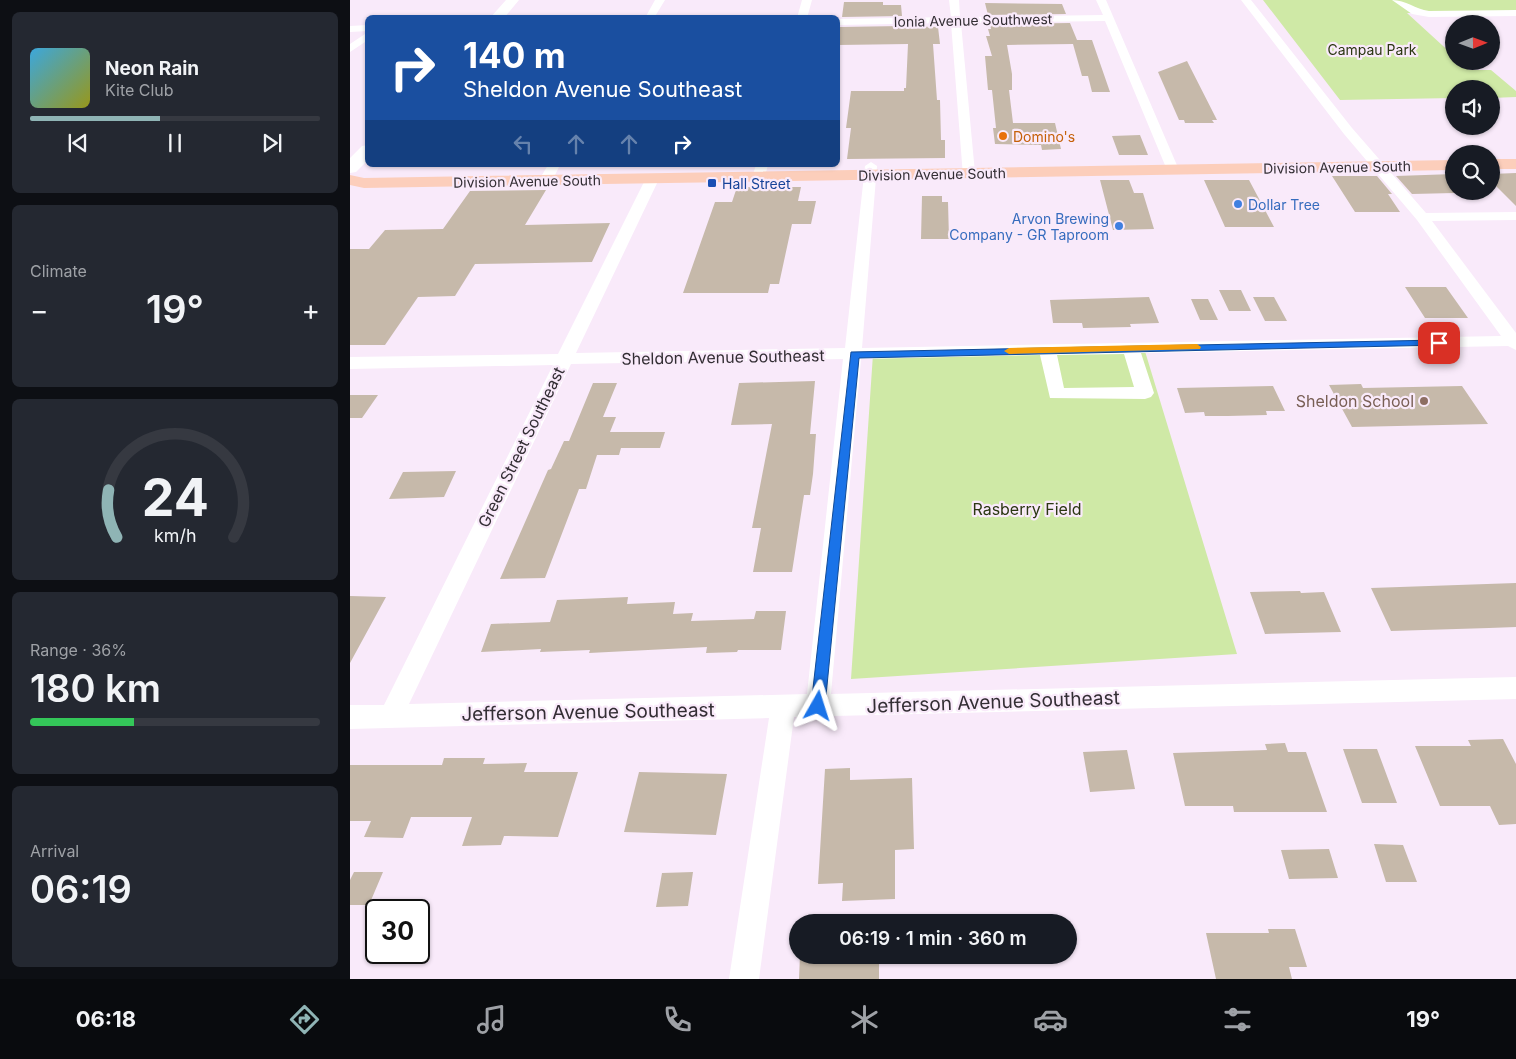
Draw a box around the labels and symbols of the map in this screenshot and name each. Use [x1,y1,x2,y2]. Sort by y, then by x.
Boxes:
street label: Ionia Avenue Southwest [894,10,1053,30]
north arrow [1445,15,1500,70]
park label: Campau Park [1327,41,1417,58]
place label: Domino's [1013,128,1075,145]
marker: Domino's [997,130,1009,142]
street label: Division Avenue South [1263,157,1411,177]
street label: Division Avenue South [858,164,1006,184]
street label: Division Avenue South [453,171,601,191]
place label: Hall Street [722,175,791,192]
marker: Hall Street [706,177,718,189]
place label: Dollar Tree [1248,196,1320,213]
marker: Dollar Tree [1232,198,1244,210]
place label: Arvon Brewing Company - GR Taproom [949,210,1109,243]
marker: Arvon Brewing Company - GR Taproom [1113,220,1125,232]
pin [1418,322,1460,364]
street label: Sheldon Avenue Southeast [621,345,825,369]
street label: Green Street Southeast [473,363,569,531]
place label: Sheldon School [1296,391,1414,411]
marker: Sheldon School [1418,395,1430,407]
park label: Rasberry Field [972,499,1082,519]
position arrow [791,679,843,731]
street label: Jefferson Avenue Southeast [866,686,1120,718]
street label: Jefferson Avenue Southeast [461,698,715,726]
speed limit sign: 30 [365,899,430,964]

